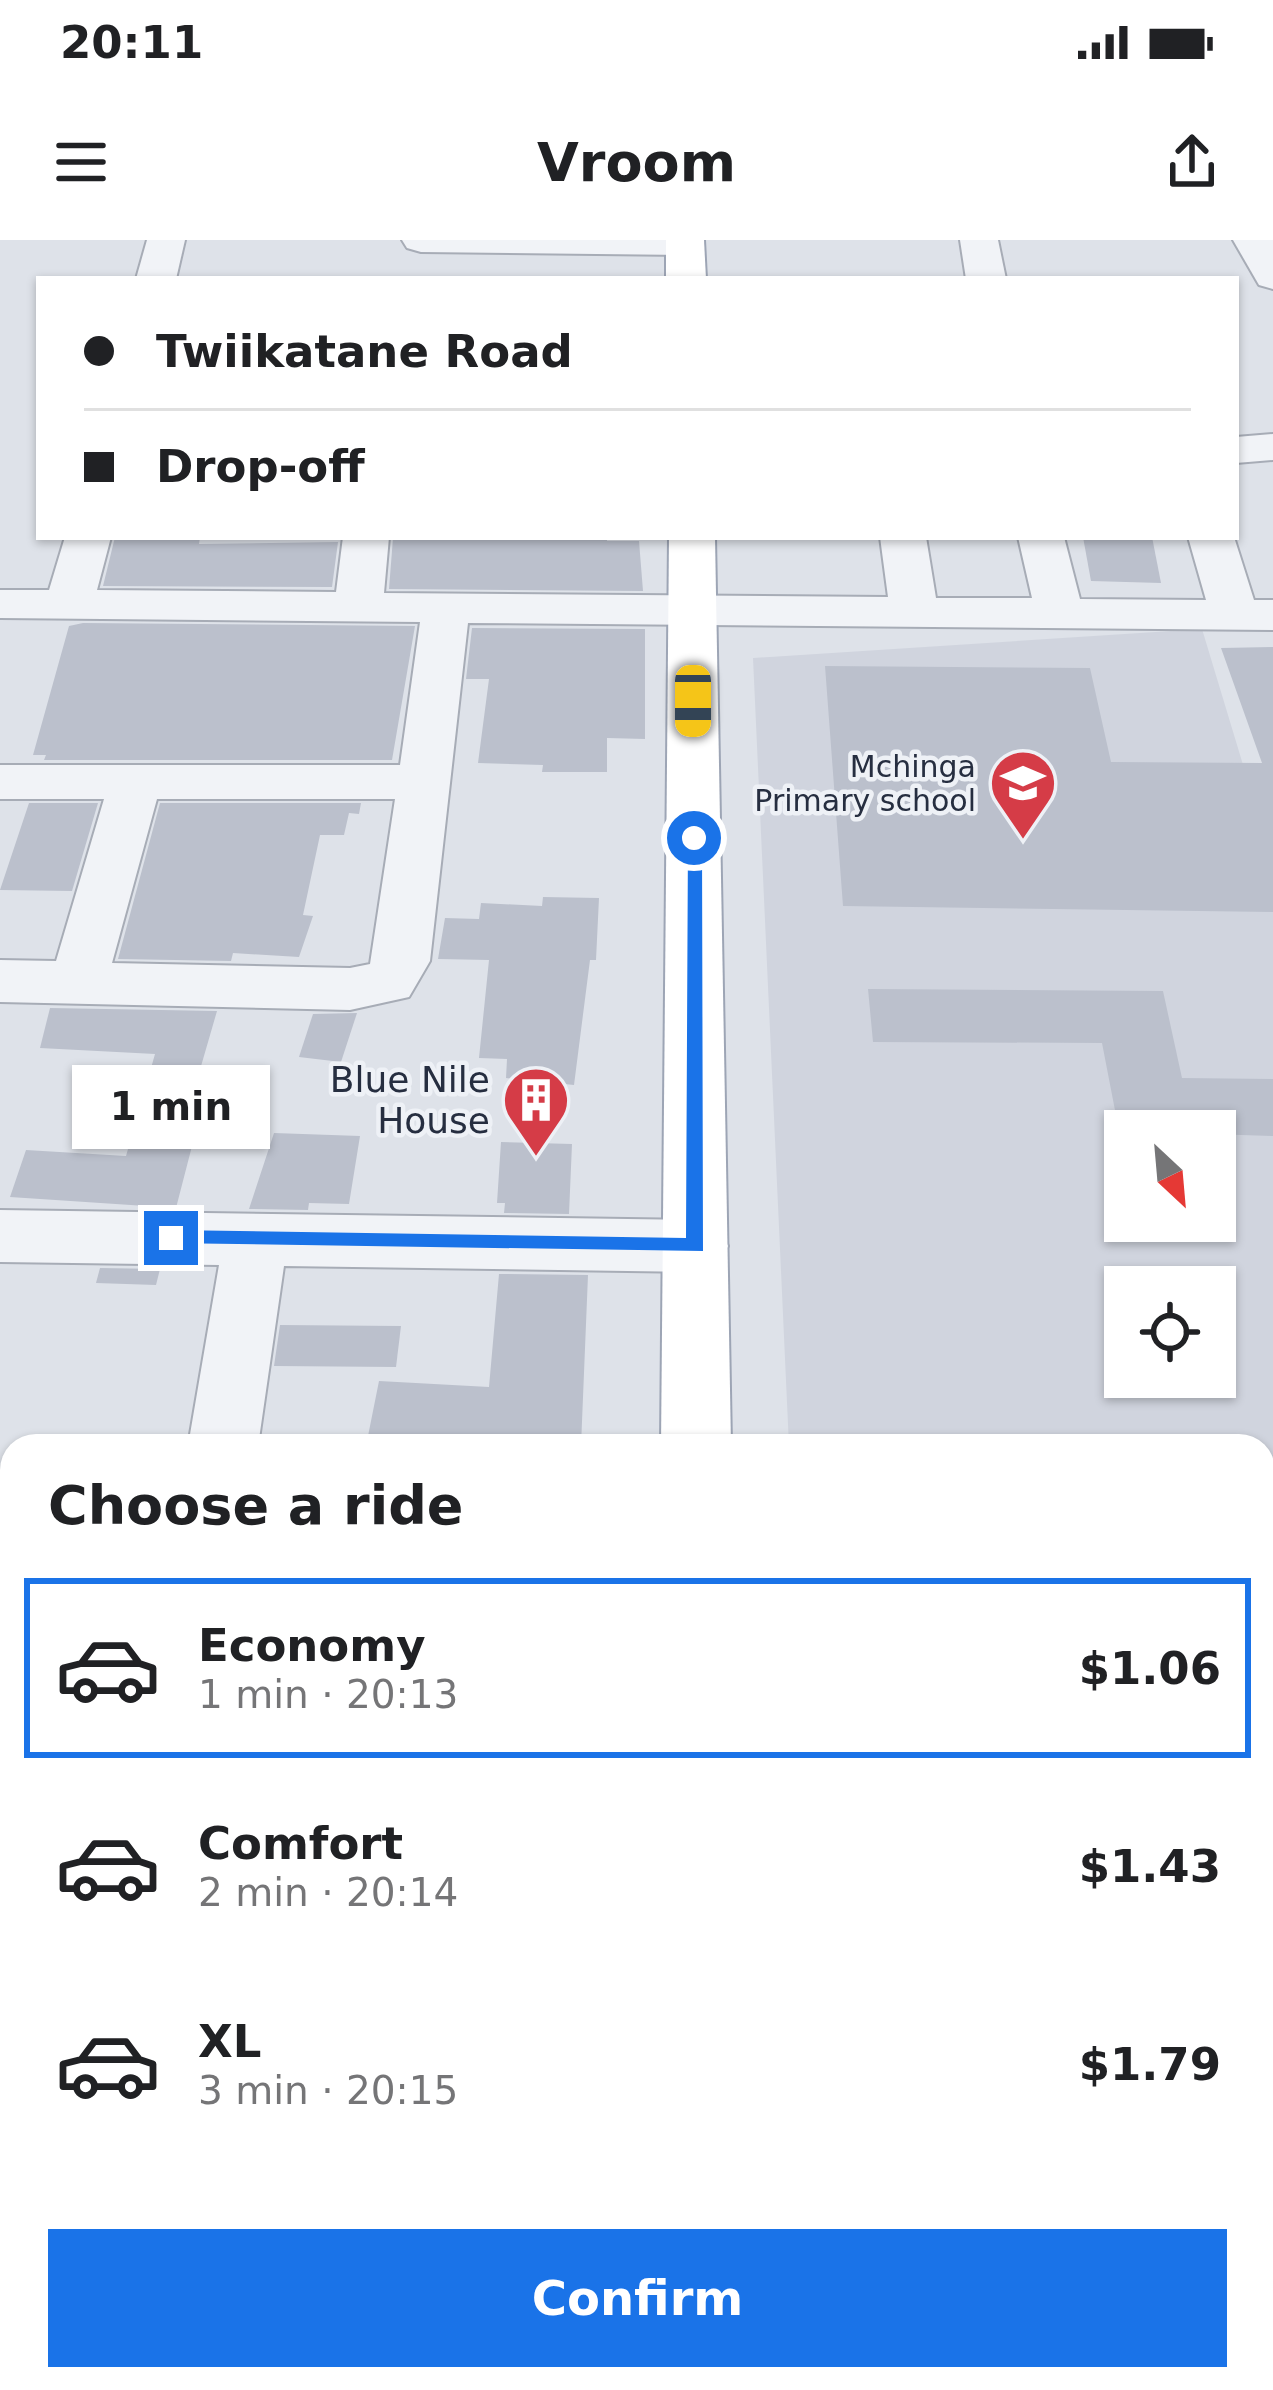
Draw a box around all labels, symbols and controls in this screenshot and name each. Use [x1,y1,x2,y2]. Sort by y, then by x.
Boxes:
text: 20:11 [60,16,203,69]
icon: menu [48,129,114,195]
icon: share [1159,129,1225,195]
text: Vroom [537,131,736,194]
text: Twiikatane Road [156,325,573,378]
text: Drop-off [156,440,365,493]
car [675,665,711,737]
school or university icon: Mchinga Primary school [988,748,1058,842]
place label: Mchinga Primary school [754,749,976,818]
route start [667,811,721,865]
place label: Blue Nile House [330,1059,490,1141]
callout: 1 min [72,1064,270,1148]
building icon: Blue Nile House [501,1065,571,1159]
text: 1 min [110,1084,232,1129]
north arrow [1104,1110,1236,1242]
map controls [1104,1110,1236,1398]
route end [144,1211,198,1265]
button: locate [1104,1266,1236,1398]
text: Choose a ride [48,1474,464,1537]
icon: car [54,1614,162,1722]
text: Economy [198,1619,426,1672]
text: $1.06 [1079,1642,1221,1695]
text: 1 min · 20:13 [198,1672,458,1717]
icon: car [54,1812,162,1920]
text: Comfort [198,1817,403,1870]
text: $1.43 [1079,1840,1221,1893]
text: 2 min · 20:14 [198,1870,458,1915]
icon: car [54,2010,162,2118]
text: XL [198,2015,261,2068]
text: $1.79 [1079,2038,1221,2091]
text: 3 min · 20:15 [198,2068,458,2113]
button: Confirm [48,2229,1227,2367]

